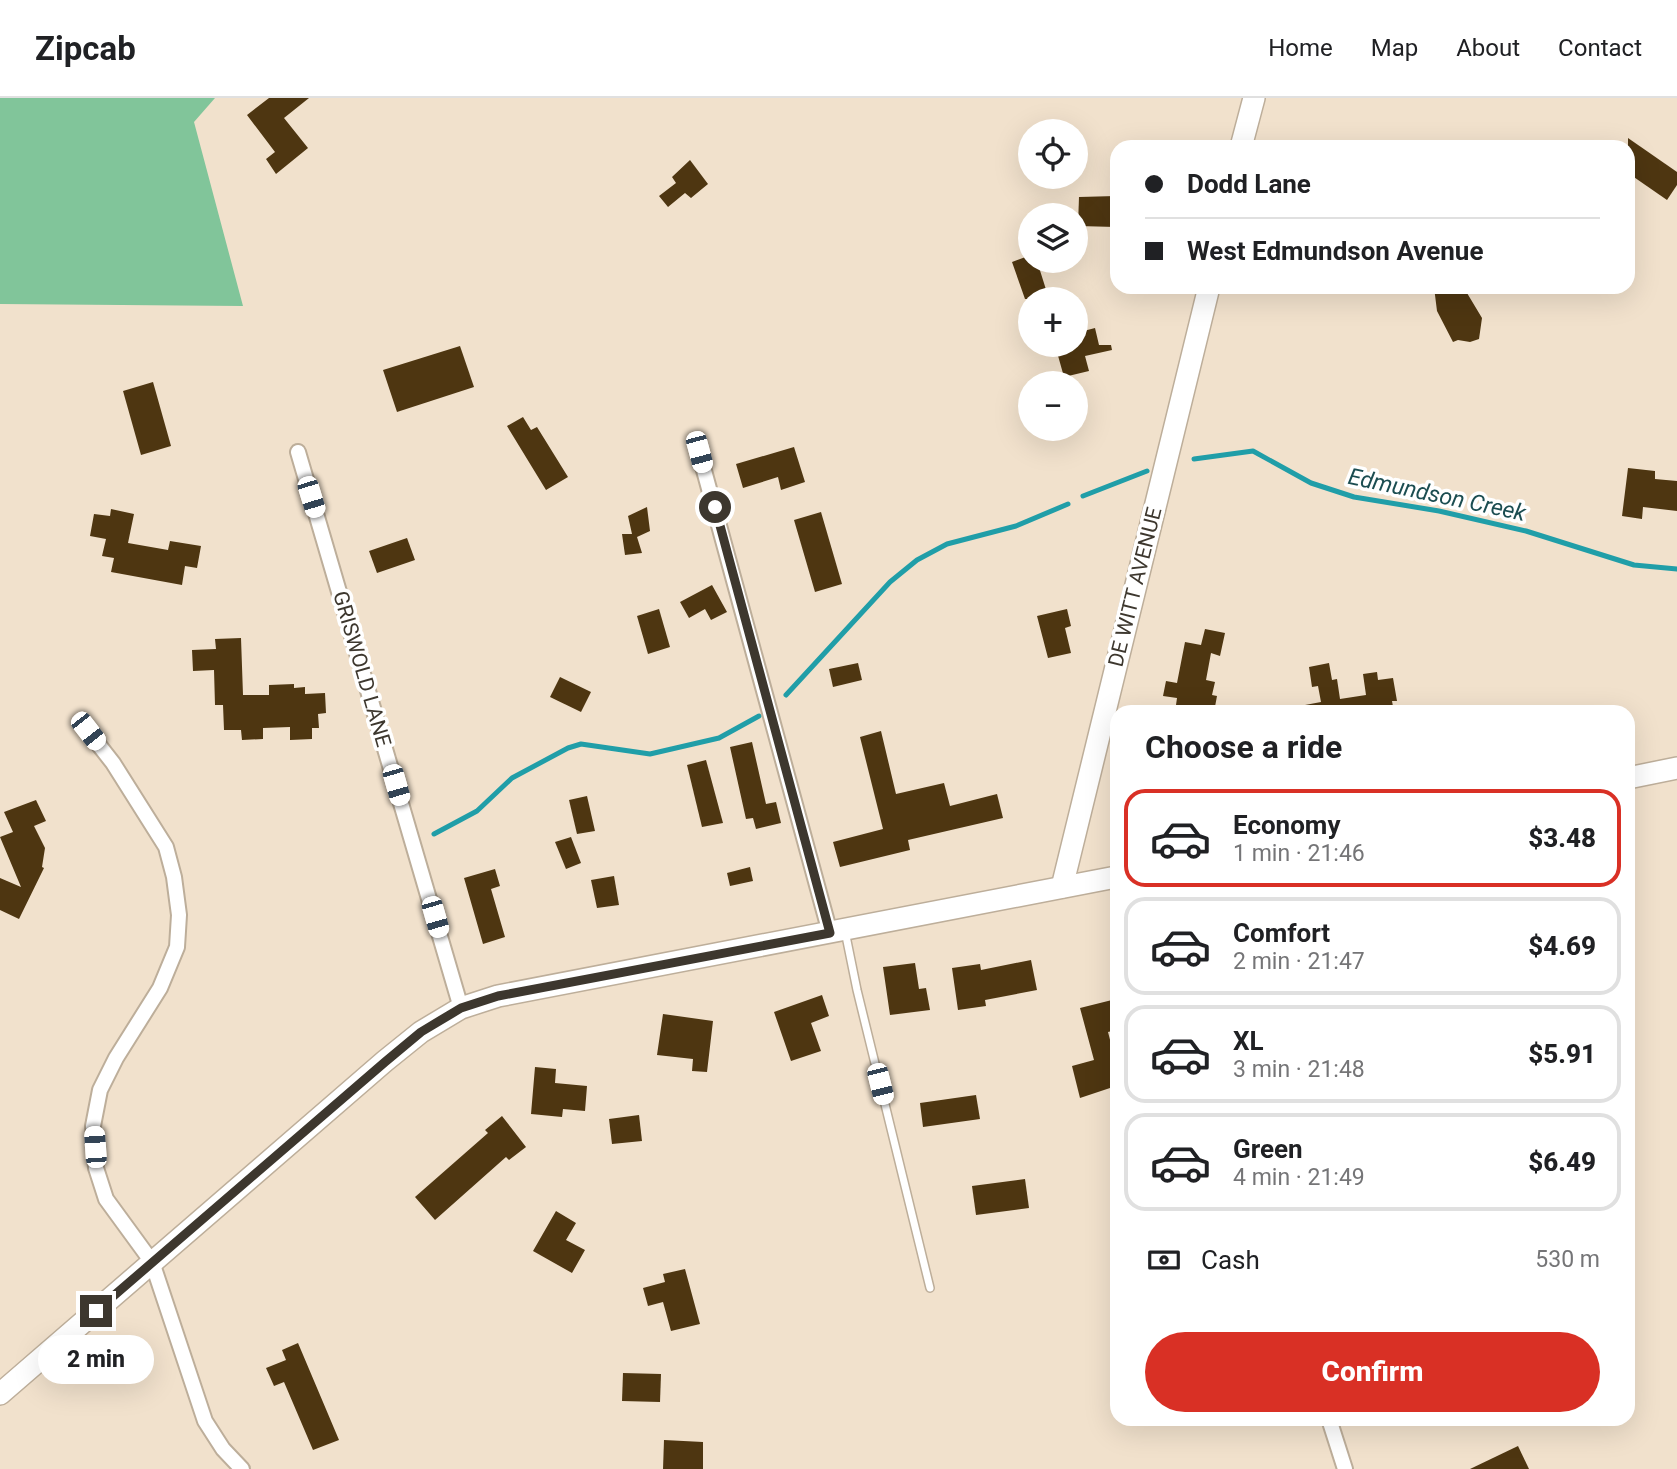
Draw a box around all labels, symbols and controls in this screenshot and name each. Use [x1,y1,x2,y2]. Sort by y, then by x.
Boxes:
text: Zipcab [35,29,136,68]
text: Home [1268,34,1333,62]
text: Map [1371,34,1418,62]
text: About [1456,34,1520,62]
text: Contact [1558,34,1642,62]
map controls [1018,119,1088,441]
button: locate [1018,119,1088,189]
text: Dodd Lane [1187,169,1311,199]
button: layers [1018,203,1088,273]
text: West Edmundson Avenue [1187,236,1483,266]
button: + [1018,287,1088,357]
button: − [1018,371,1088,441]
car [684,429,715,475]
water label: Edmundson Creek [1346,463,1529,527]
car [295,474,328,520]
route start [699,491,731,523]
street label: DE WITT AVENUE [1104,505,1166,669]
street label: GRISWOLD LANE [328,588,396,750]
car [67,708,110,754]
text: Choose a ride [1145,728,1342,766]
car [381,762,412,808]
icon: car [1149,807,1212,870]
text: Economy [1233,810,1340,840]
text: $3.48 [1528,823,1596,853]
text: 1 min · 21:46 [1233,840,1365,867]
car [420,894,451,940]
icon: car [1149,915,1212,978]
text: Comfort [1233,918,1330,948]
text: $4.69 [1528,931,1596,961]
text: 2 min · 21:47 [1233,948,1365,975]
icon: car [1149,1023,1212,1086]
text: XL [1233,1026,1264,1056]
text: $5.91 [1528,1039,1596,1069]
text: 3 min · 21:48 [1233,1056,1365,1083]
car [865,1061,896,1107]
car [84,1125,107,1169]
icon: car [1149,1131,1212,1194]
text: Green [1233,1134,1303,1164]
text: $6.49 [1528,1147,1596,1177]
text: 4 min · 21:49 [1233,1164,1365,1191]
icon: cash [1145,1241,1183,1279]
text: Cash [1201,1245,1260,1275]
text: 530 m [1535,1246,1600,1273]
route end [80,1295,112,1327]
button: Confirm [1145,1332,1600,1412]
callout: 2 min [38,1336,154,1384]
text: 2 min [67,1346,125,1373]

